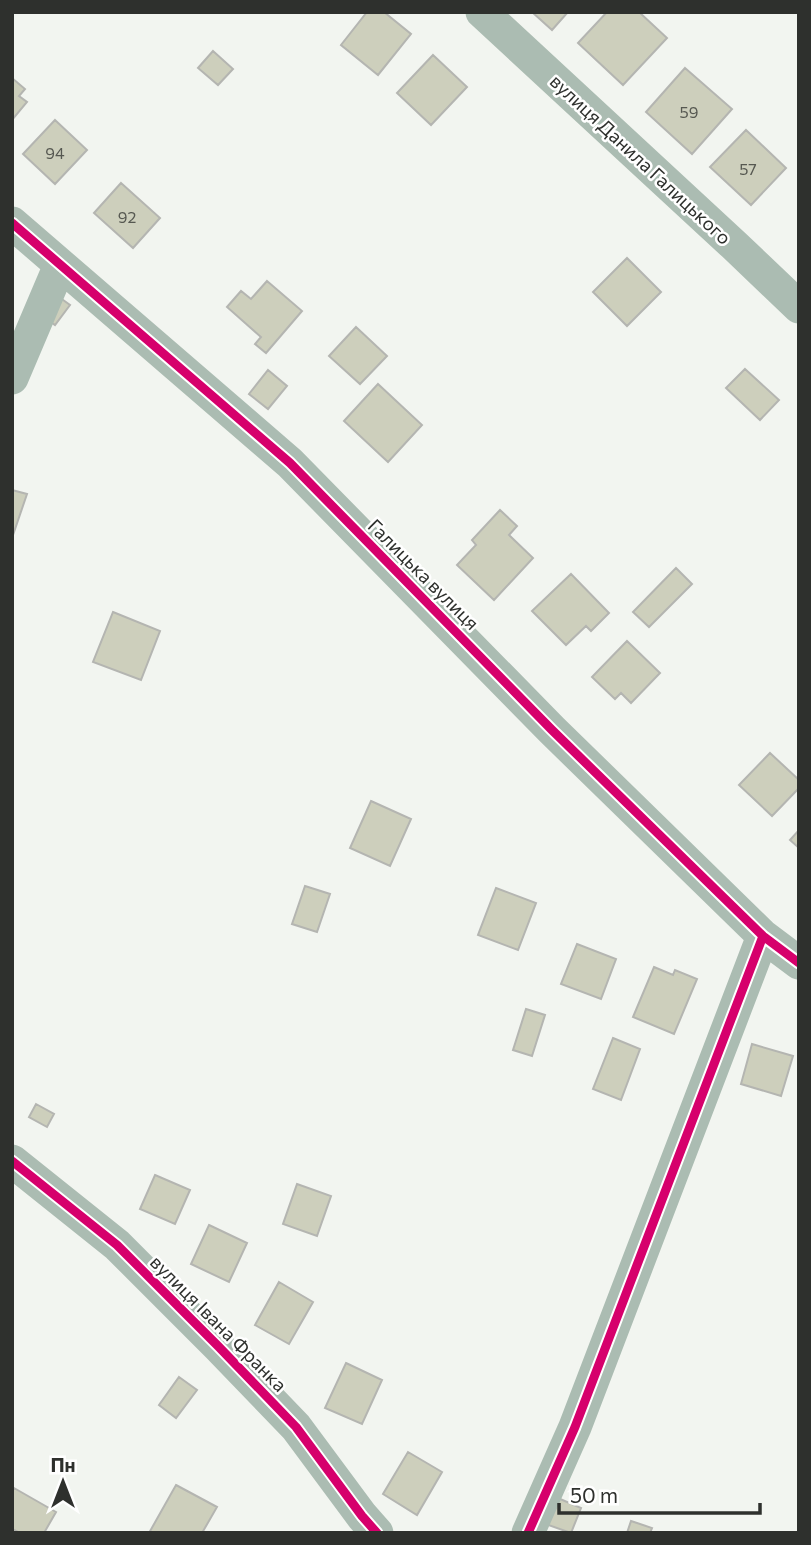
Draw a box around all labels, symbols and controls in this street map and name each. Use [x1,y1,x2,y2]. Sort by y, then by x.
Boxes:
street label: вулиця Данила Галицького [546,69,736,249]
house number: 59 [680,102,698,121]
house number: 94 [45,143,65,162]
house number: 57 [739,159,757,178]
house number: 92 [118,207,136,226]
street label: Галицька вулиця [364,514,484,634]
street label: вулиця Івана Франка [146,1250,292,1396]
north arrow [28,1447,98,1517]
text: Пн [50,1453,76,1476]
scale bar [559,1472,760,1516]
text: 50 m [570,1482,618,1507]

